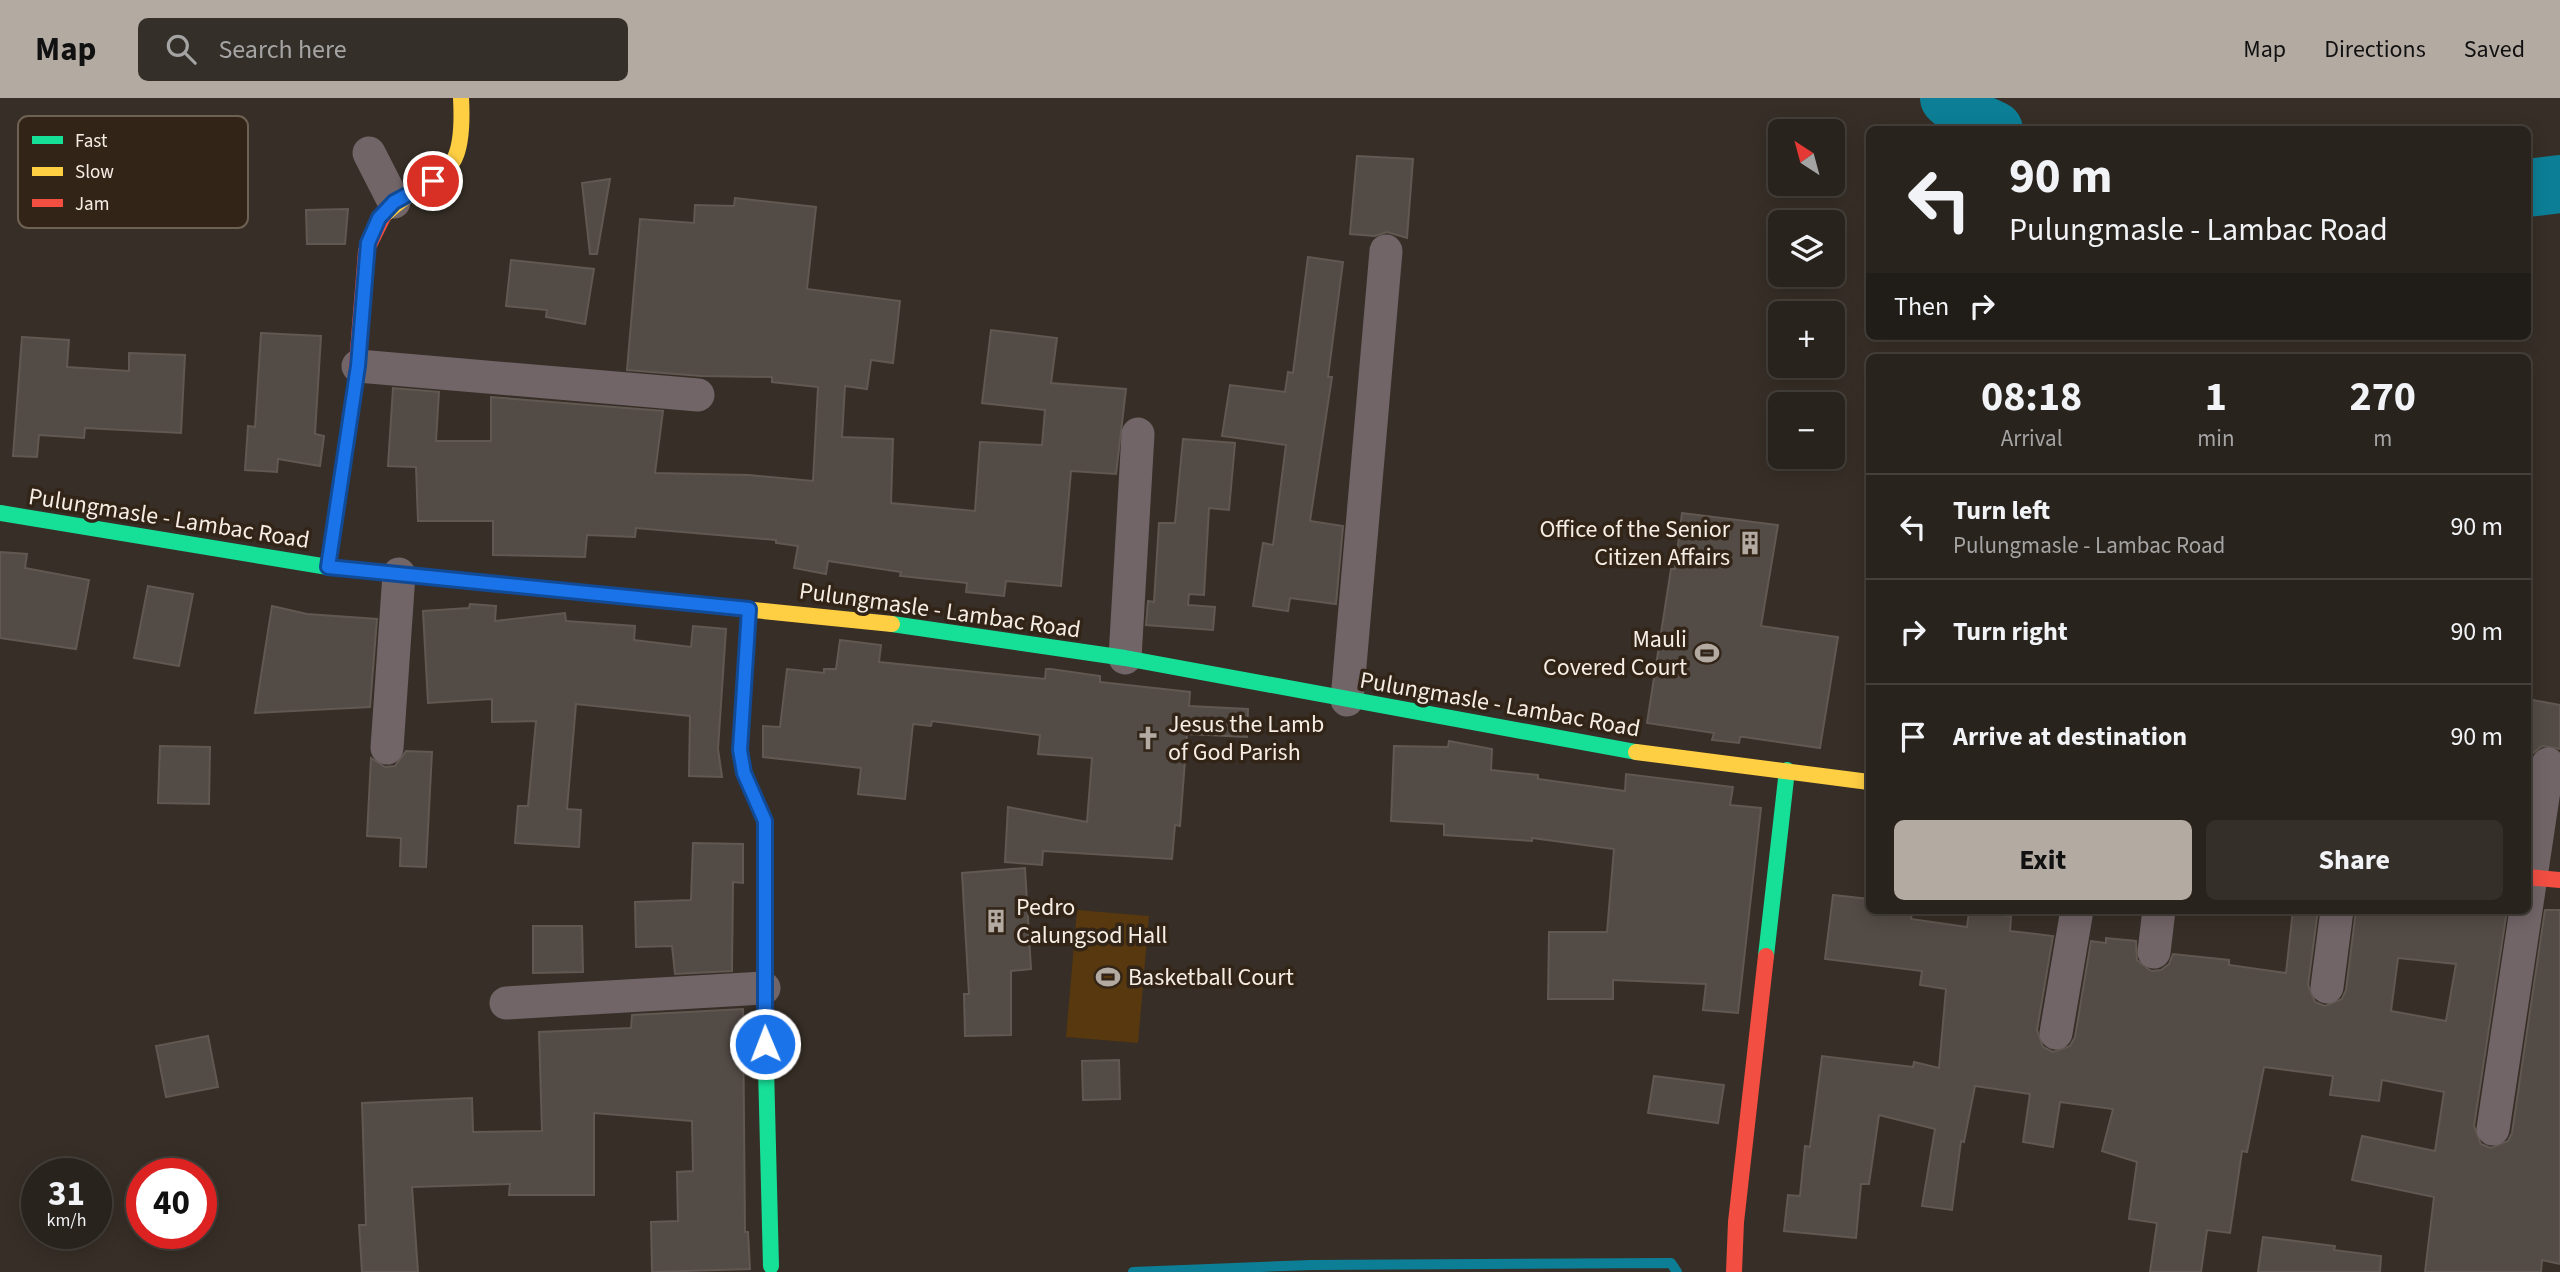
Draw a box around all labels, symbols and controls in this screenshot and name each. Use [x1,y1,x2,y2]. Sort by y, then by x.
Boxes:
search box [138,18,628,81]
text: Map [35,26,96,73]
icon: search [162,30,200,68]
text: Search here [218,31,347,68]
text: Map [2243,32,2286,67]
text: Directions [2324,32,2426,67]
text: Saved [2464,32,2525,67]
legend [18,116,248,228]
north arrow [1768,119,1844,196]
map controls [1768,119,1845,469]
text: Fast [75,128,108,155]
text: 90 m [2009,142,2113,212]
pin [403,151,463,211]
icon: left [1894,154,1985,245]
text: Slow [75,159,114,186]
icon: arrive [414,162,452,200]
text: Jam [75,191,109,218]
text: Pulungmasle - Lambac Road [2009,207,2388,253]
button: layers [1768,210,1845,287]
icon: right [1963,287,2001,325]
text: Then [1894,288,1949,325]
button: + [1768,301,1845,378]
text: 08:18 [1981,367,2082,427]
text: 1 [2205,367,2227,427]
text: 270 [2349,367,2416,427]
button: − [1768,392,1845,469]
text: Arrival [2001,422,2063,455]
text: min [2197,422,2235,455]
text: m [2373,422,2392,455]
street label: Pulungmasle - Lambac Road [26,479,312,558]
text: Turn left [1953,492,2050,529]
icon: left [1894,508,1932,546]
text: 90 m [2450,508,2503,545]
place label: Office of the Senior Citizen Affairs [1539,512,1731,575]
building icon: Office of the Senior Citizen Affairs [1736,529,1764,557]
text: Pulungmasle - Lambac Road [1953,529,2225,562]
street label: Pulungmasle - Lambac Road [797,573,1083,648]
icon: right [1894,613,1932,651]
text: Turn right [1953,613,2068,650]
text: 90 m [2450,613,2503,650]
place label: Mauli Covered Court [1543,622,1687,685]
sports icon: Mauli Covered Court [1693,639,1721,667]
street label: Pulungmasle - Lambac Road [1357,663,1643,746]
place label: Jesus the Lamb of God Parish [1168,707,1324,770]
icon: arrive [1894,718,1932,756]
text: Arrive at destination [1953,718,2187,755]
text: 90 m [2450,718,2503,755]
church icon: Jesus the Lamb of God Parish [1134,724,1162,752]
button: Exit [1894,820,2192,900]
button: Share [2206,820,2503,900]
place label: Pedro Calungsod Hall [1016,890,1167,953]
building icon: Pedro Calungsod Hall [982,907,1010,935]
place label: Basketball Court [1128,960,1294,995]
sports icon: Basketball Court [1094,963,1122,991]
position arrow [728,1007,802,1081]
speed limit sign: 40 [126,1158,217,1249]
text: 31 [48,1169,85,1219]
text: km/h [47,1208,86,1233]

